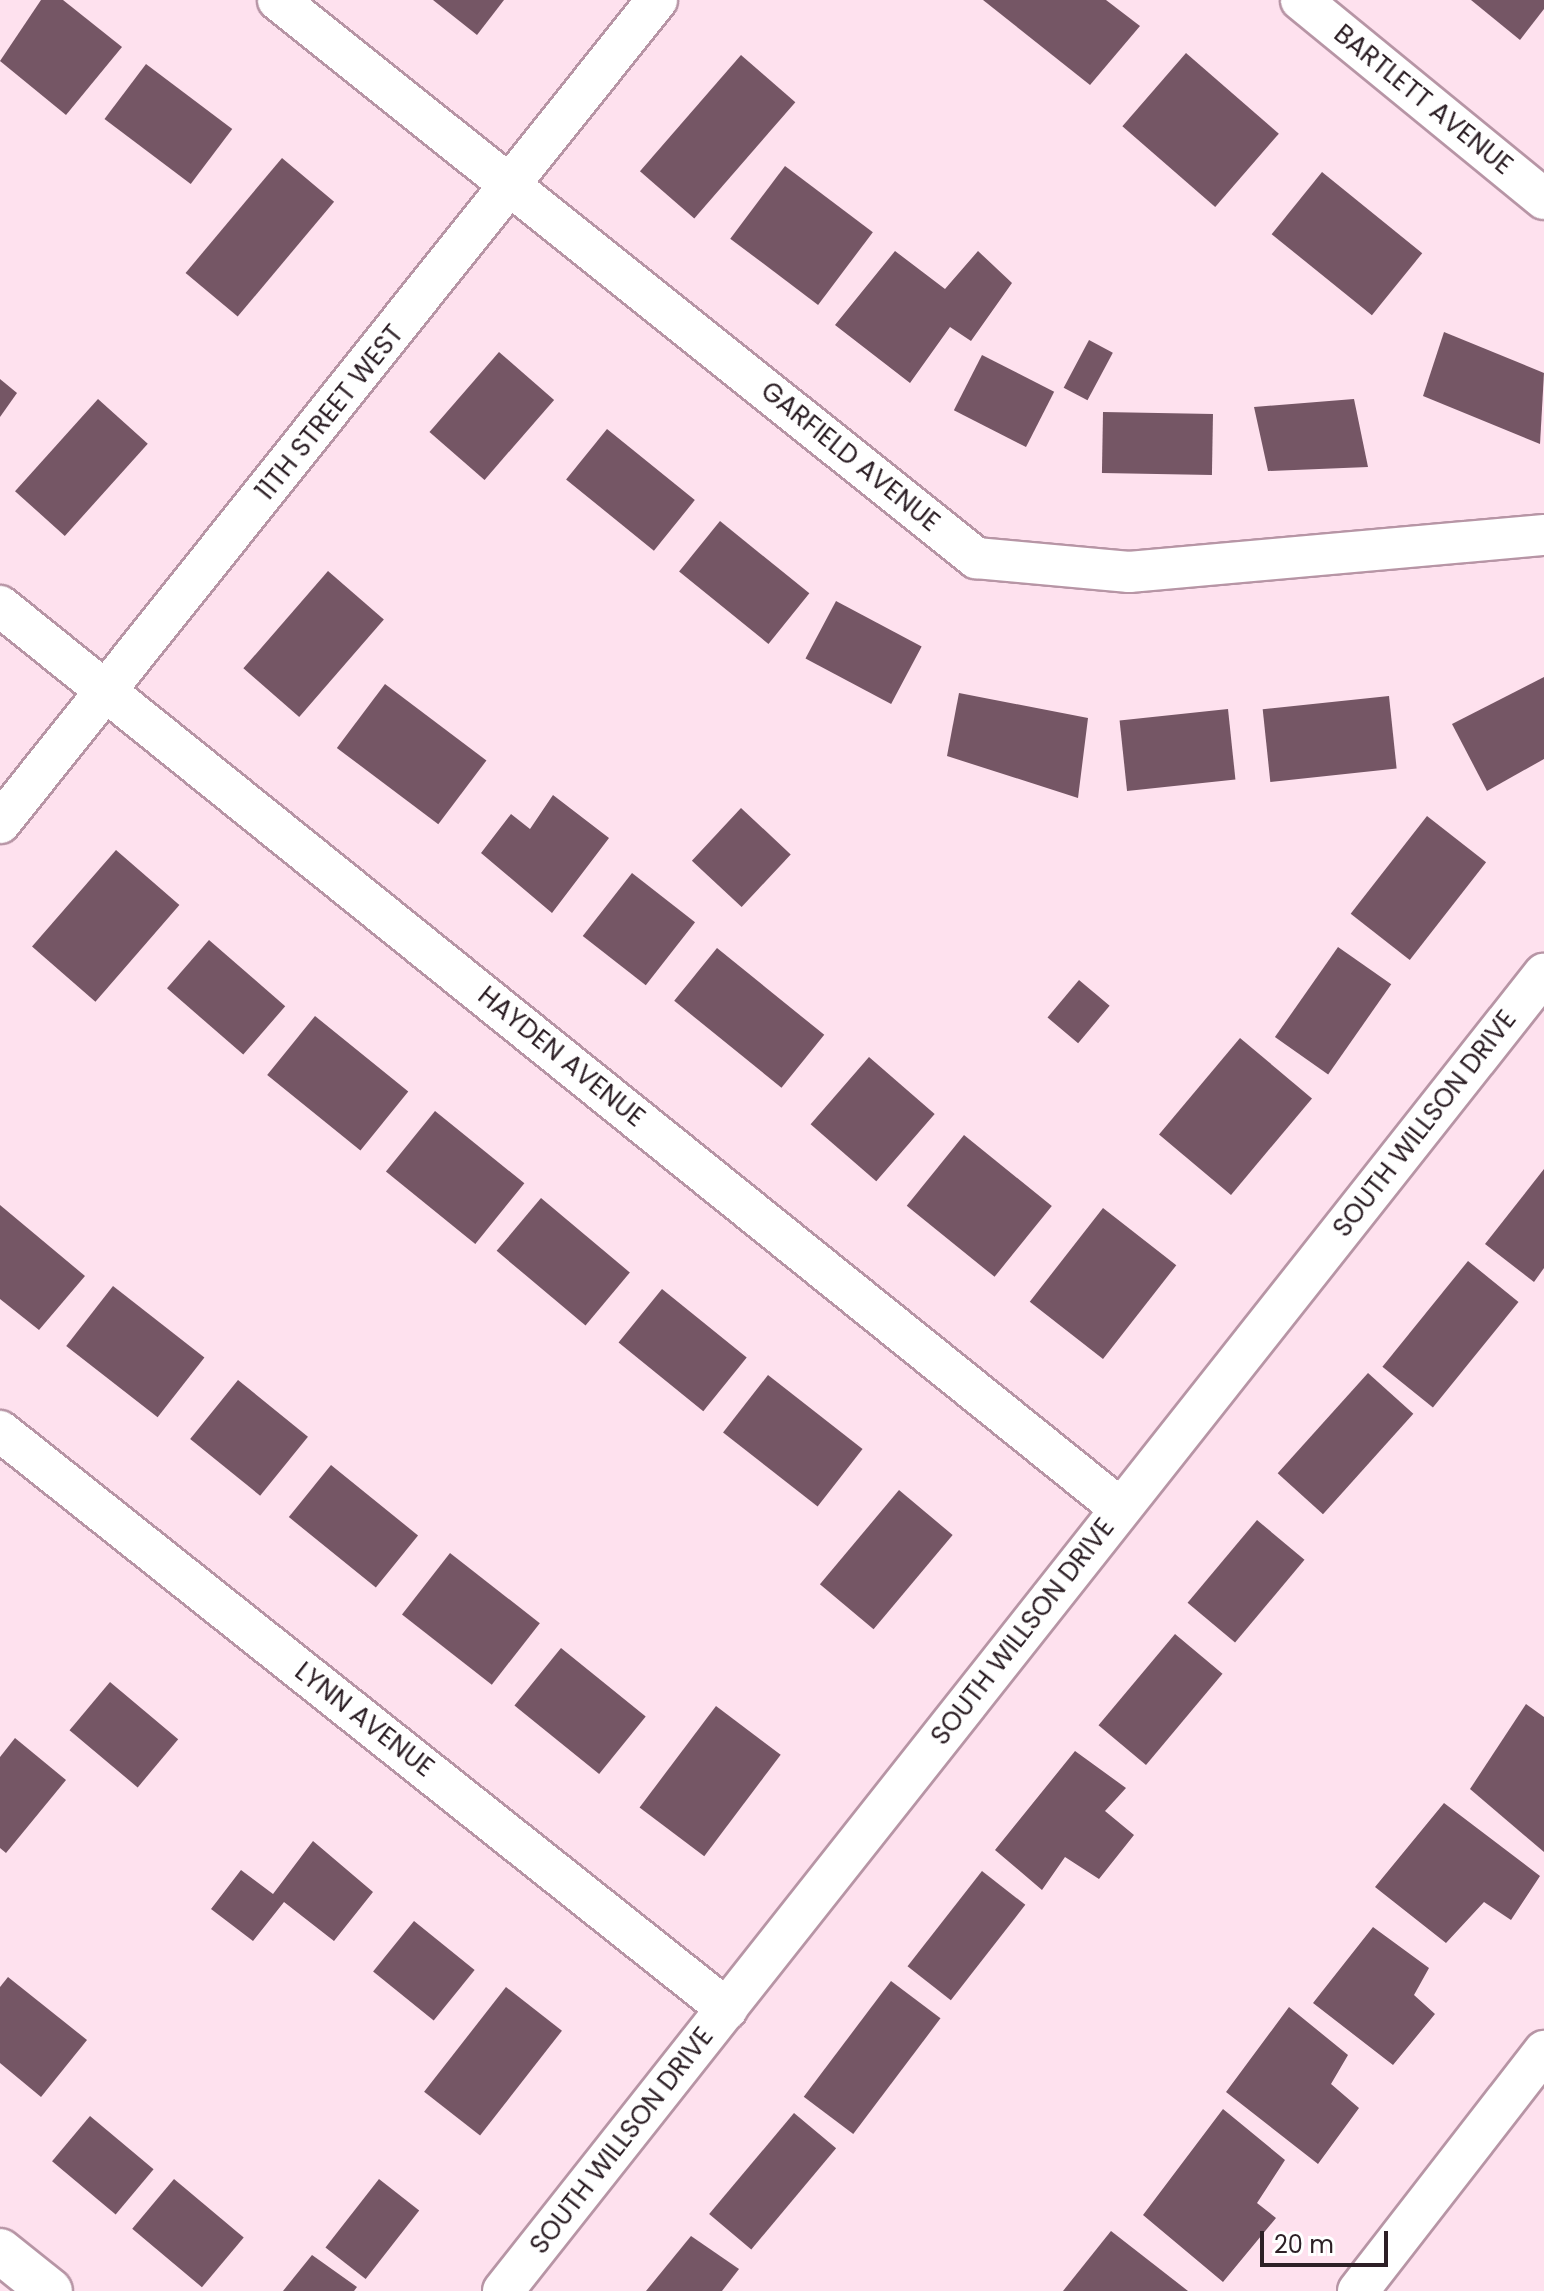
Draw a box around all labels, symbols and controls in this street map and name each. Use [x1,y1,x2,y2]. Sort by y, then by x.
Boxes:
street label: BARTLETT AVENUE [1327,18,1519,182]
street label: 11TH STREET WEST [250,319,410,507]
street label: GARFIELD AVENUE [754,375,946,539]
street label: HAYDEN AVENUE [471,980,651,1134]
street label: SOUTH WILLSON DRIVE [1327,1005,1523,1243]
street label: SOUTH WILLSON DRIVE [925,1513,1121,1751]
street label: LYNN AVENUE [288,1656,440,1784]
street label: SOUTH WILLSON DRIVE [524,2022,720,2260]
scale bar [1264,2215,1392,2265]
text: 20 m [1274,2228,1334,2261]

